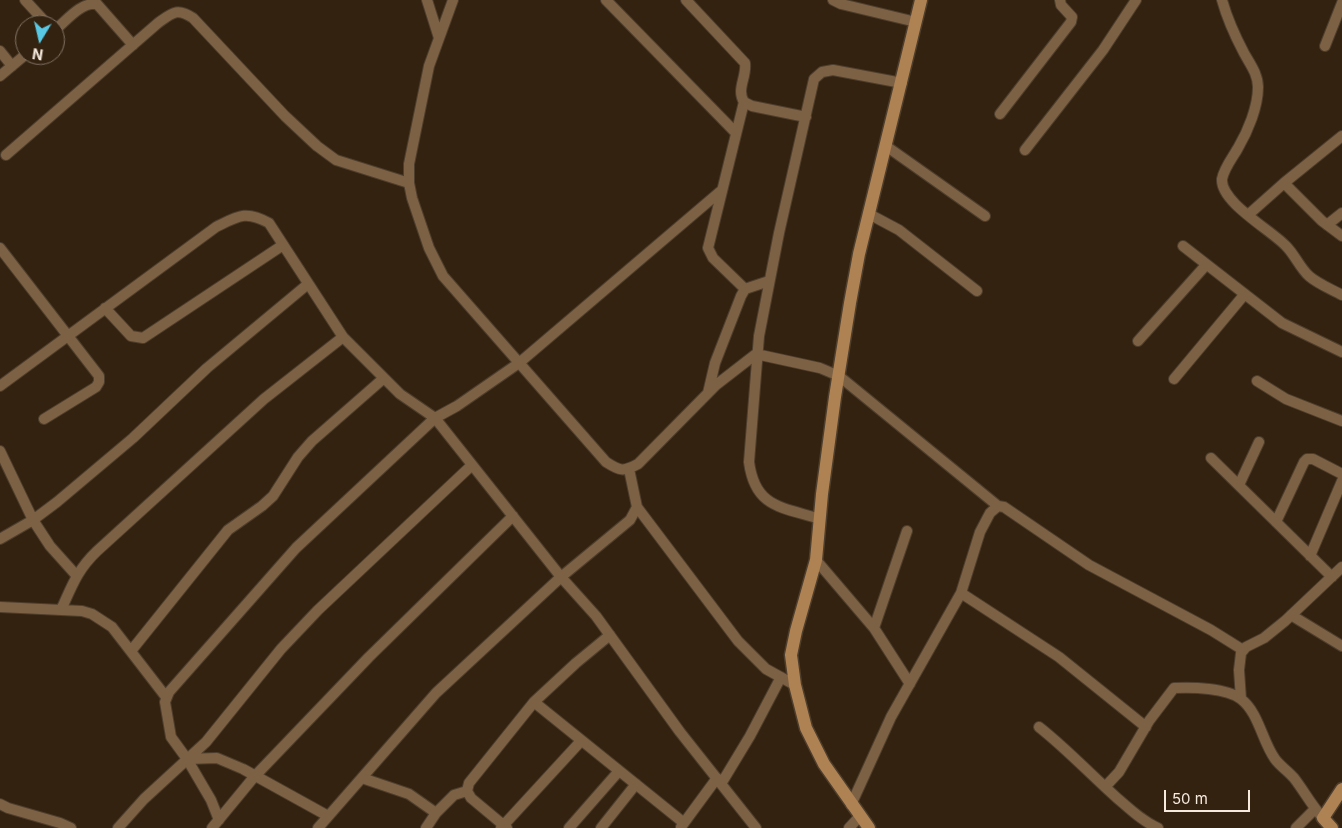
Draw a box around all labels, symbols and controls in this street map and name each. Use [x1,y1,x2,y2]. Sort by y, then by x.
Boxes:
north arrow [15,15,65,65]
text: N [31,45,44,64]
scale bar [1167,780,1253,812]
text: 50 m [1172,789,1208,808]

